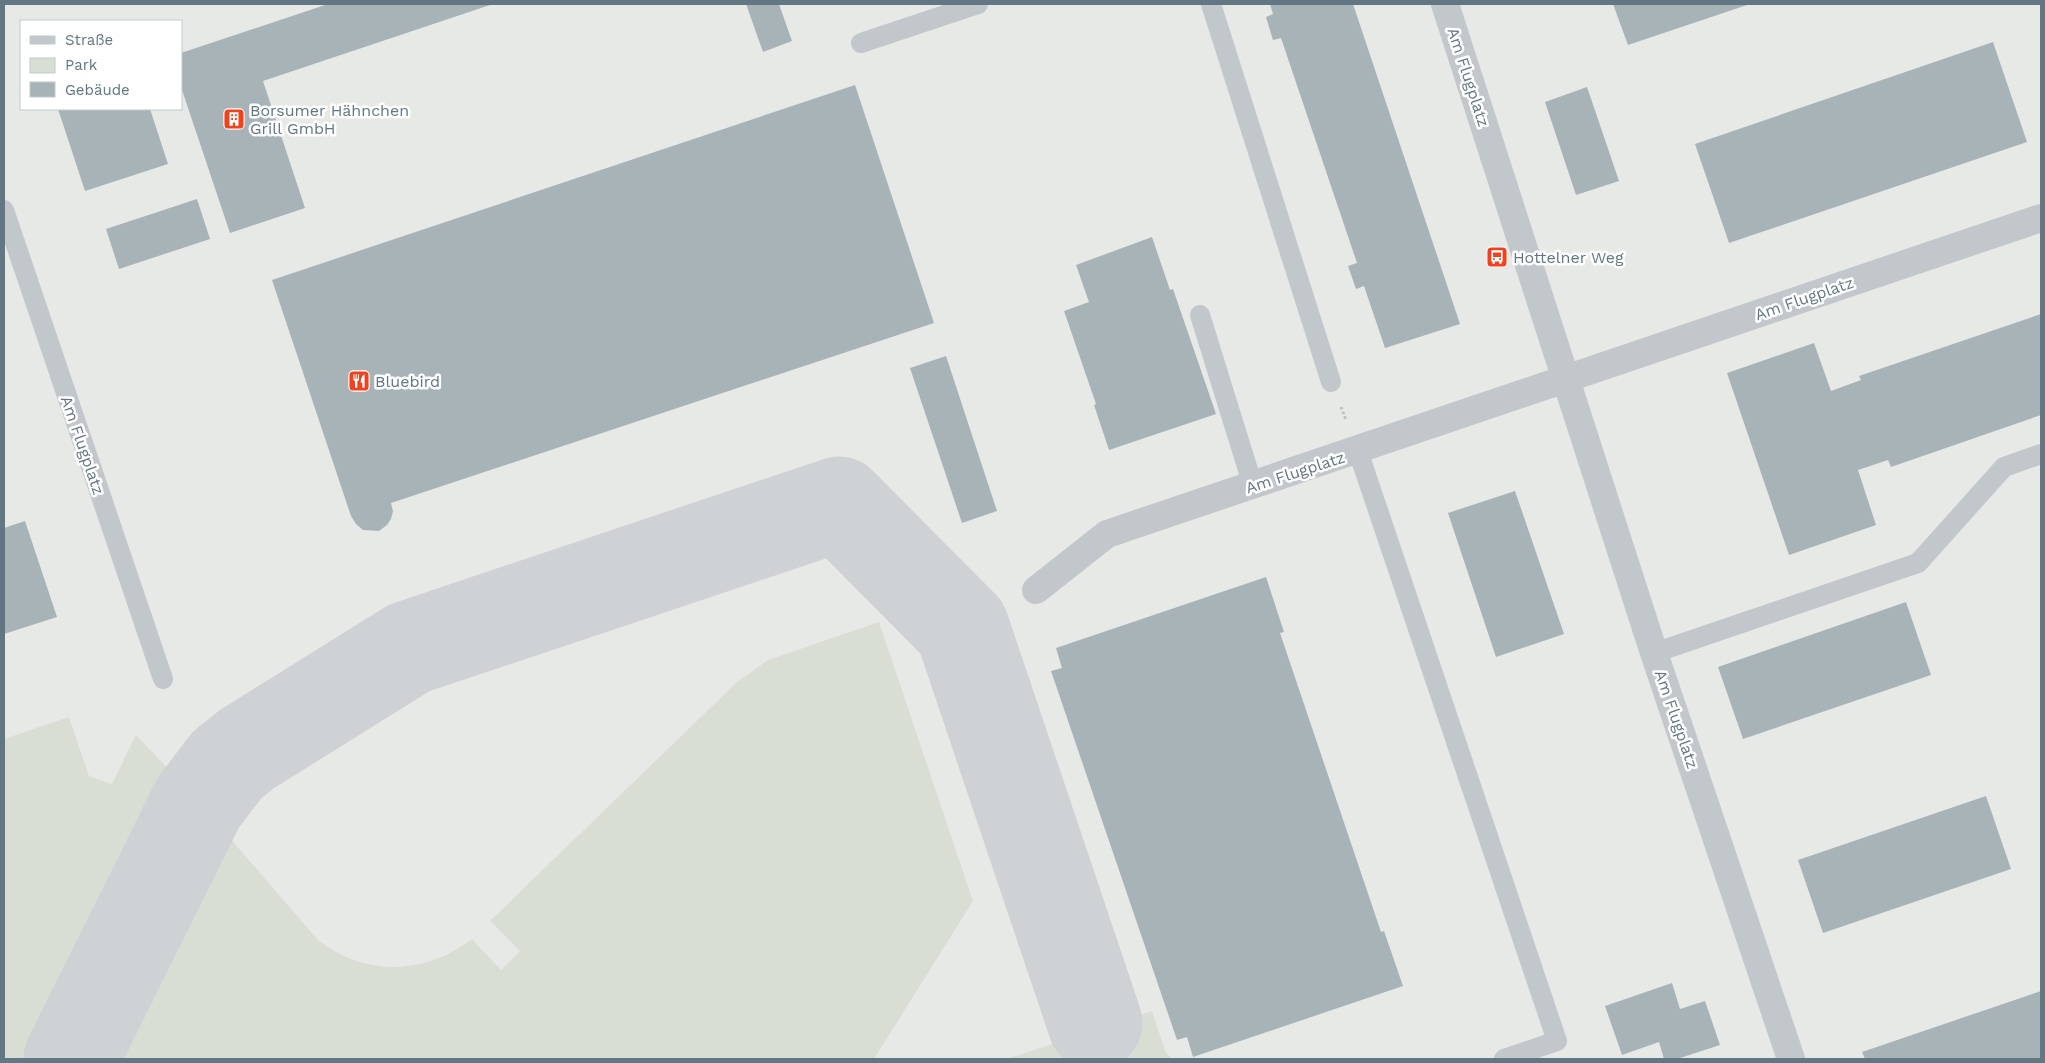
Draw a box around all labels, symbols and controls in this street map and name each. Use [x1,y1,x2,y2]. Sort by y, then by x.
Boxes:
legend [20,20,182,110]
street label: Am Flugplatz [1444,25,1494,129]
text: Straße [65,31,113,49]
text: Park [65,56,98,74]
text: Gebäude [65,81,130,99]
place label: Borsumer Hähnchen Grill GmbH [250,101,409,138]
building icon: Borsumer Hähnchen Grill GmbH [222,107,246,131]
bus stop icon: Hottelner Weg [1485,245,1509,269]
place label: Hottelner Weg [1513,248,1624,267]
street label: Am Flugplatz [1752,273,1856,324]
restaurant icon: Bluebird [347,369,371,393]
place label: Bluebird [375,372,440,391]
street label: Am Flugplatz [57,393,108,497]
street label: Am Flugplatz [1243,447,1347,497]
street label: Am Flugplatz [1651,667,1702,771]

